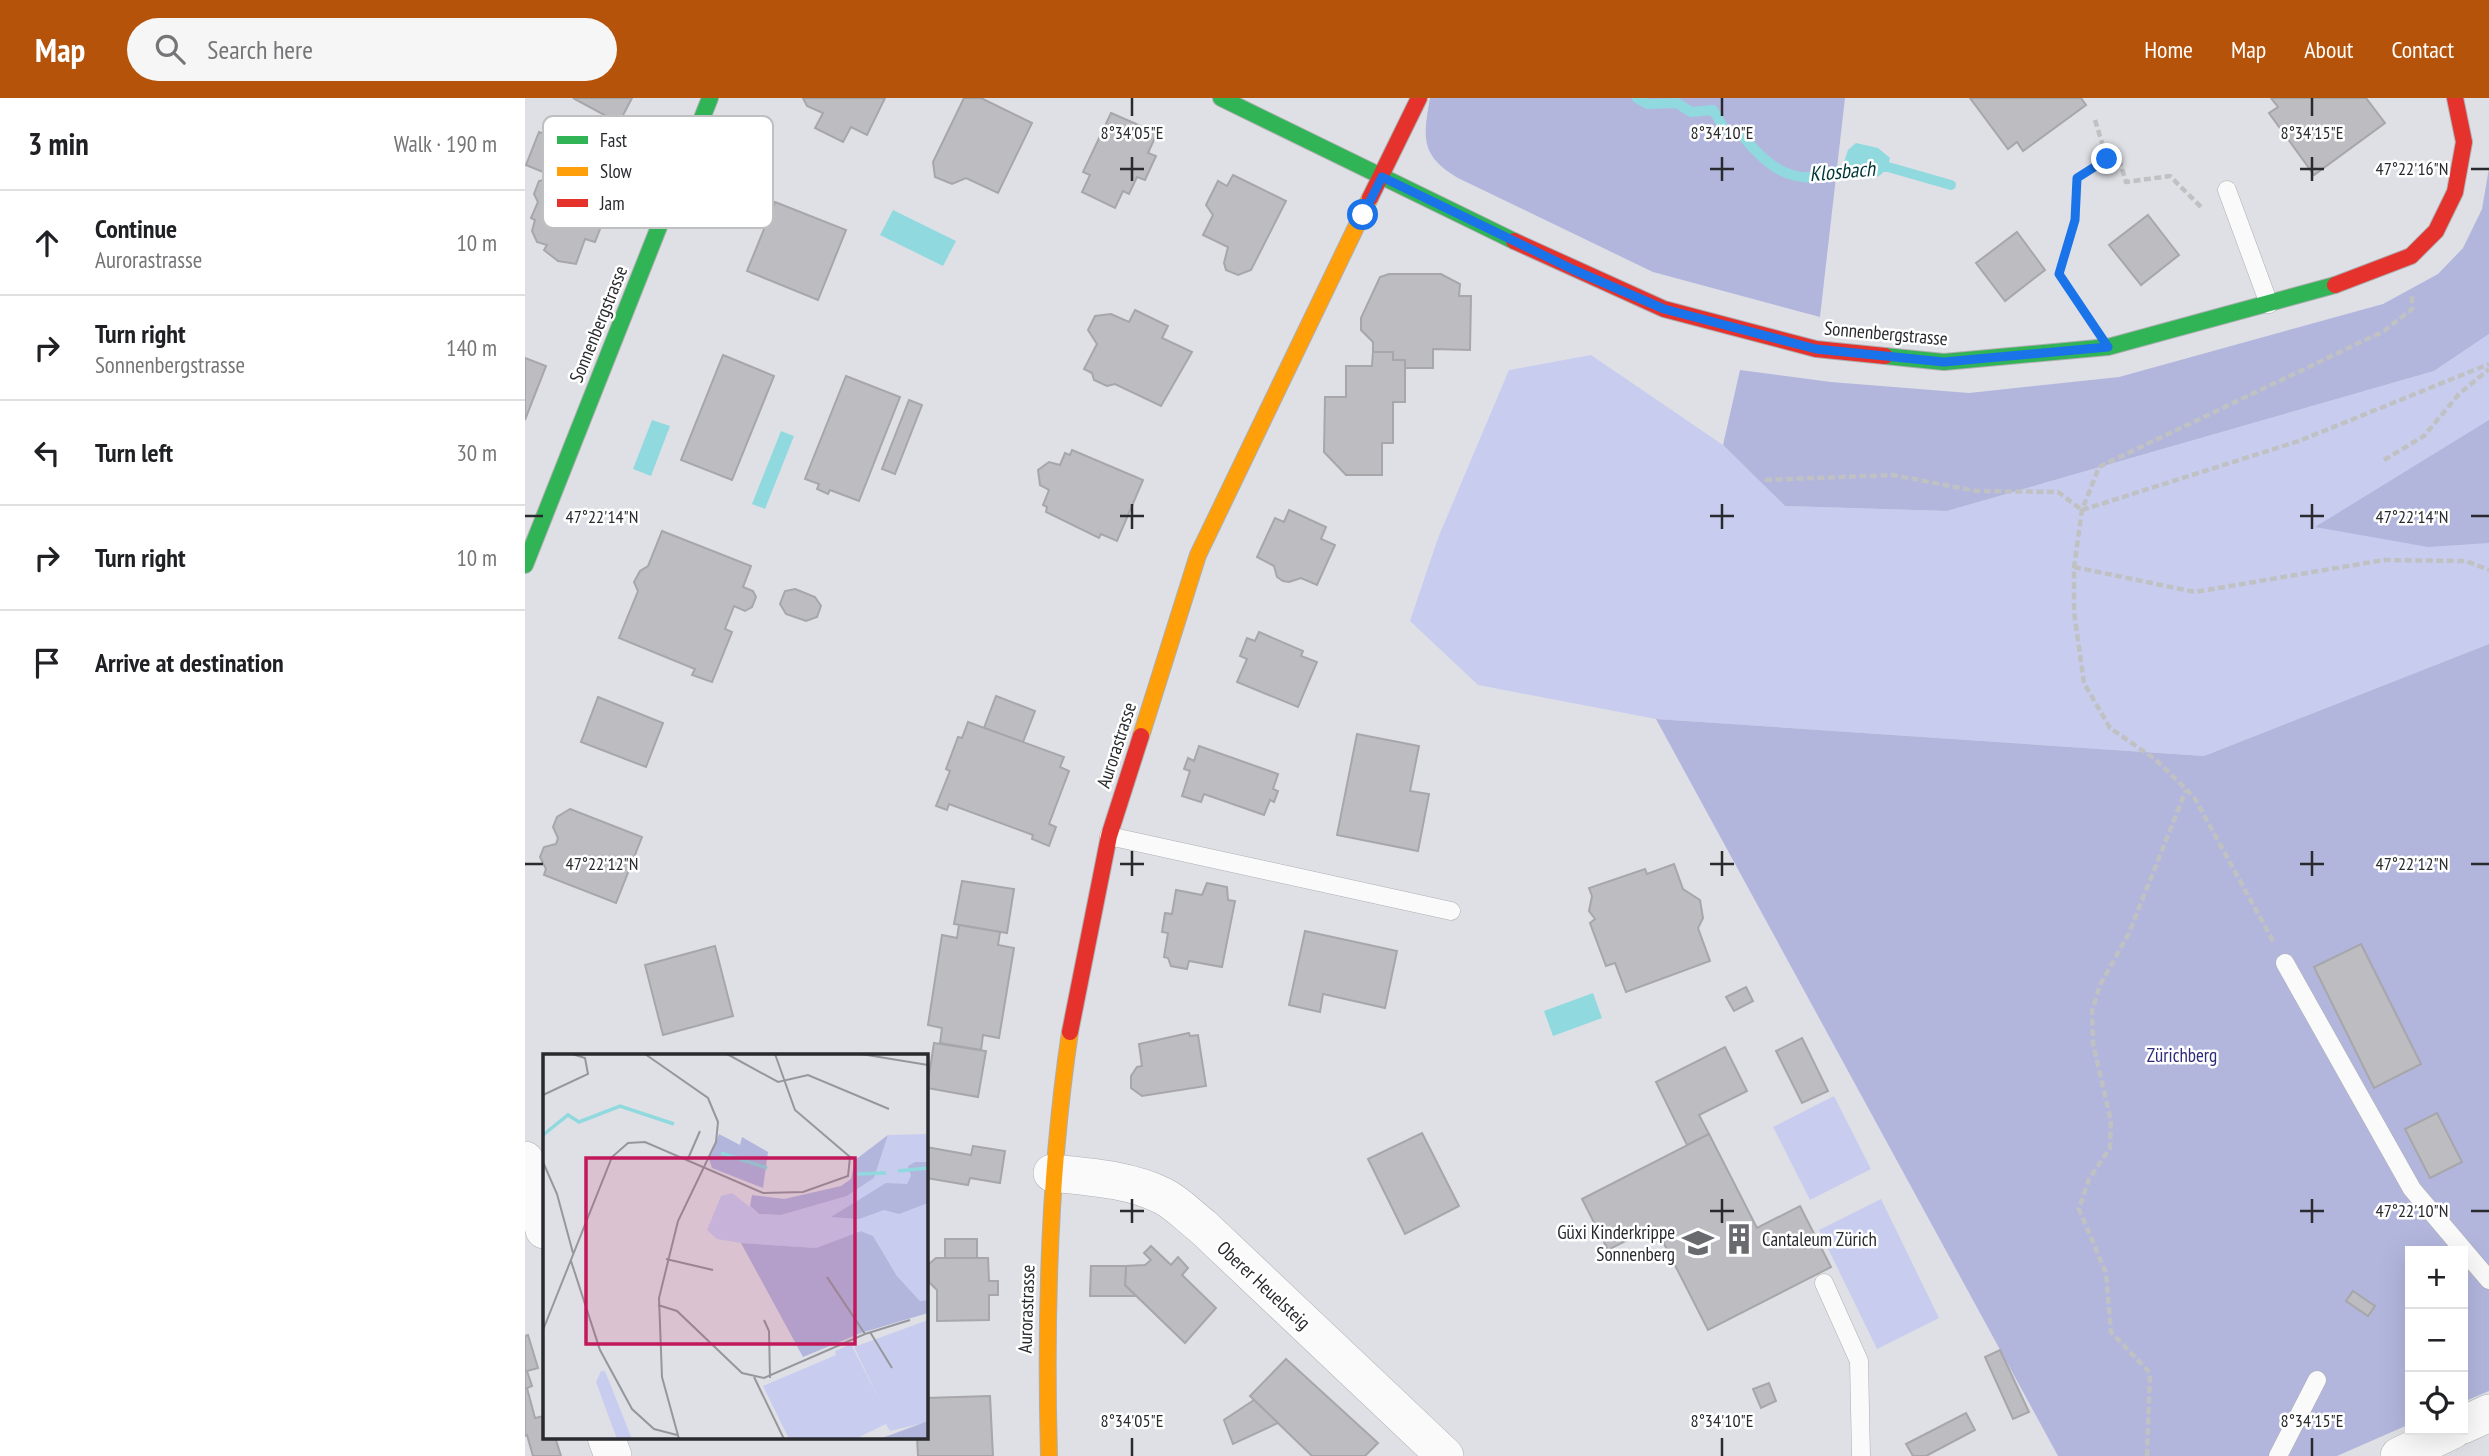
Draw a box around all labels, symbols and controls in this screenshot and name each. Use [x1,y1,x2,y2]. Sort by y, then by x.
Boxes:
search box [127,18,617,81]
text: Map [35,28,85,71]
icon: search [151,30,189,68]
text: Search here [207,33,313,66]
text: Home [2144,34,2193,65]
text: Map [2231,34,2266,65]
text: About [2304,34,2353,65]
text: Contact [2391,34,2454,65]
legend [543,116,773,228]
text: 8°34'05"E [1101,121,1163,144]
text: 8°34'10"E [1691,121,1753,144]
text: 8°34'15"E [2281,121,2343,144]
text: 3 min [28,124,89,163]
text: Fast [600,128,628,152]
text: Walk · 190 m [394,129,497,158]
route end [2091,143,2122,174]
water label: Klosbach [1808,155,1878,187]
text: 47°22'16"N [2376,157,2448,180]
text: Slow [600,159,633,183]
text: Jam [599,191,625,215]
route start [1347,199,1378,230]
text: Continue [95,212,177,245]
icon: ahead [28,224,66,262]
text: 10 m [456,228,497,257]
text: Aurorastrasse [95,245,202,274]
street label: Sonnenbergstrasse [564,262,632,386]
street label: Sonnenbergstrasse [1823,316,1949,350]
text: Turn right [95,317,186,350]
icon: right [28,329,66,367]
text: 140 m [446,333,497,362]
text: Sonnenbergstrasse [95,350,245,379]
icon: left [28,434,66,472]
text: Turn left [95,436,173,469]
text: 30 m [456,438,497,467]
text: 47°22'14"N [566,505,638,528]
text: 47°22'14"N [2376,505,2448,528]
icon: right [28,539,66,577]
text: Turn right [95,541,186,574]
text: 10 m [456,543,497,572]
icon: arrive [28,644,66,682]
text: Arrive at destination [95,646,284,679]
street label: Aurorastrasse [1091,699,1141,791]
text: 47°22'12"N [566,852,638,875]
text: 47°22'12"N [2376,852,2448,875]
park label: Zürichberg [2147,1043,2217,1067]
inset map [543,1054,927,1438]
text: 47°22'10"N [2376,1199,2448,1222]
place label: Güxi Kinderkrippe Sonnenberg [1557,1220,1675,1266]
building icon: Cantaleum Zürich [1722,1222,1756,1256]
school or university icon: Güxi Kinderkrippe Sonnenberg [1681,1226,1715,1260]
place label: Cantaleum Zürich [1762,1227,1877,1251]
street label: Oberer Heuelsteig [1212,1236,1316,1334]
map controls [2405,1246,2468,1435]
button: + [2405,1246,2468,1309]
street label: Aurorastrasse [1012,1264,1040,1354]
button: − [2405,1309,2468,1372]
button: locate [2405,1372,2468,1435]
text: 8°34'05"E [1101,1409,1163,1432]
text: 8°34'10"E [1691,1409,1753,1432]
text: 8°34'15"E [2281,1409,2343,1432]

